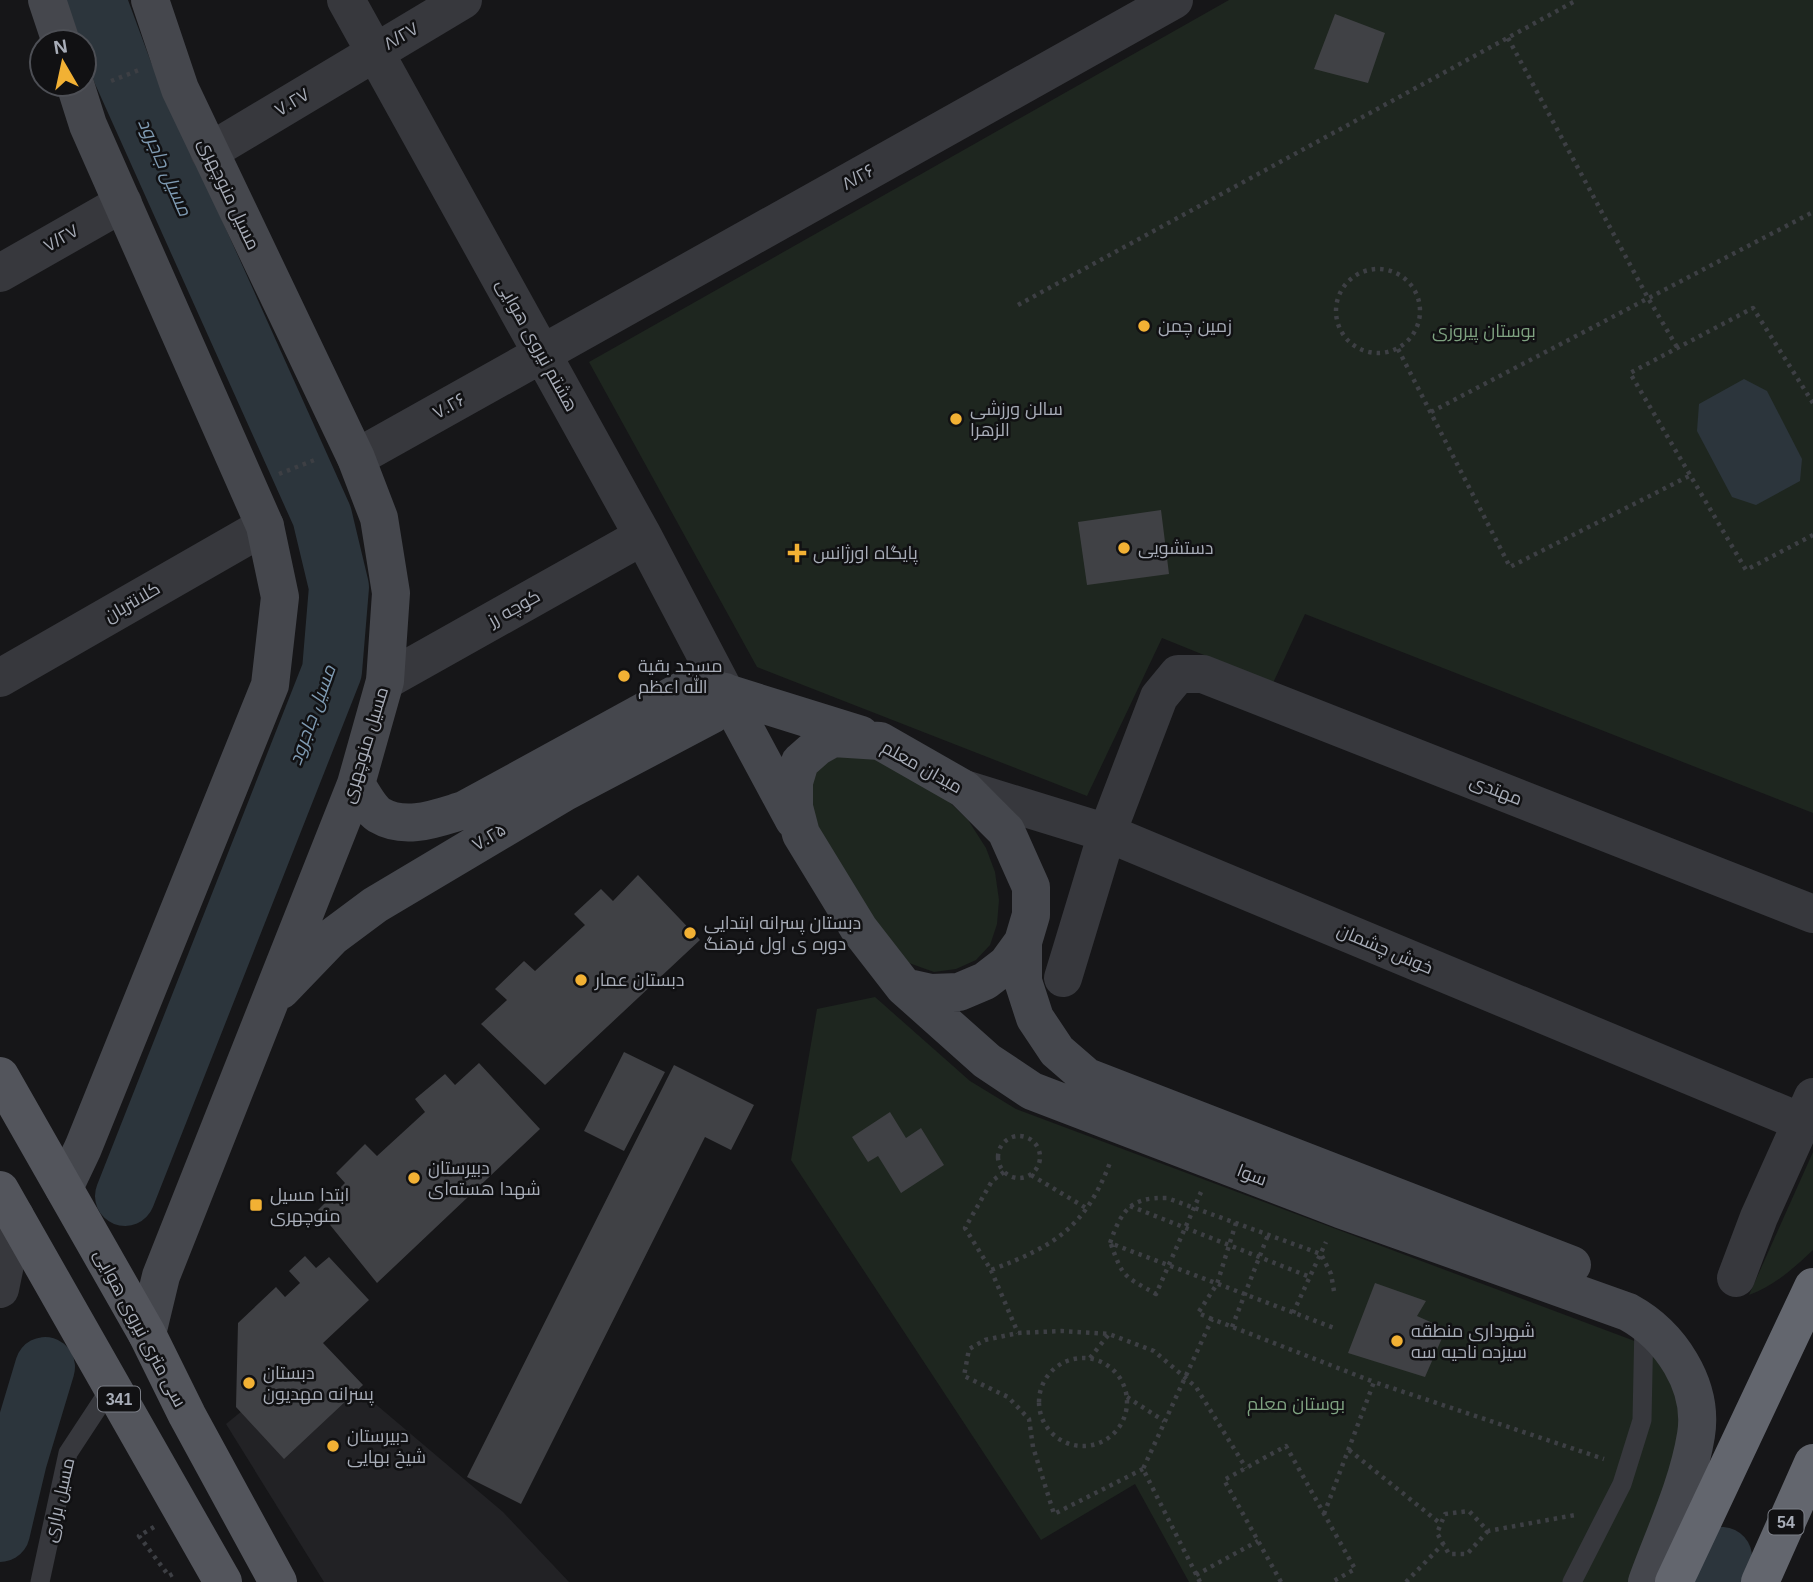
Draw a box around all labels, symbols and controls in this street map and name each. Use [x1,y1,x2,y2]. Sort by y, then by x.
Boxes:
street label: ۸/۲۷ [380,18,422,54]
north arrow [28,28,98,98]
text: N [52,35,69,58]
street label: ۷.۲۷ [271,84,313,120]
water label: مسیل جاجرود [133,115,196,220]
street label: مسیل منوچهری [193,135,264,254]
street label: ۸/۲۶ [838,160,878,194]
street label: ۷/۲۷ [40,220,82,256]
street label: هشتم نیروی هوایی [490,275,582,416]
place label: زمین چمن [1158,316,1232,338]
marker: زمین چمن [1136,318,1152,334]
park label: بوستان پیروزی [1432,321,1536,343]
street label: ۷.۲۶ [429,389,469,423]
place label: سالن ورزشی الزهرا [970,399,1063,441]
marker: سالن ورزشی الزهرا [948,411,964,427]
place label: دستشویی [1138,538,1213,559]
marker: دستشویی [1116,540,1132,556]
marker: پایگاه اورژانس [787,543,807,563]
place label: پایگاه اورژانس [813,543,918,565]
street label: کلانتریان [101,578,164,627]
street label: کوچه رز [484,586,545,633]
place label: مسجد بقیة الله اعظم [638,656,723,699]
water label: مسیل جاجرود [284,662,341,768]
marker: مسجد بقیة الله اعظم [616,668,632,684]
street label: مسیل منوچهری [338,684,394,806]
street label: میدان معلم [877,737,966,799]
street label: مهتدی [1467,771,1525,810]
street label: ۷.۲۵ [469,819,509,855]
place label: دبستان پسرانه ابتدایی دوره ی اول فرهنگ [704,913,861,955]
street label: خوش چشمان [1333,920,1436,980]
marker: دبستان پسرانه ابتدایی دوره ی اول فرهنگ [682,925,698,941]
place label: دبستان عمار [594,970,684,991]
marker: دبستان عمار [573,972,589,988]
place label: دبیرستان شهدا هسته‌ای [428,1158,541,1200]
street label: سوا [1234,1160,1270,1191]
marker: دبیرستان شهدا هسته‌ای [406,1170,422,1186]
place label: ابتدا مسیل منوچهری [270,1185,349,1228]
marker: ابتدا مسیل منوچهری [248,1197,264,1213]
street label: سی متری نیروی هوایی [89,1246,190,1411]
place label: شهرداری منطقه سیزده ناحیه سه [1411,1321,1535,1363]
marker: شهرداری منطقه سیزده ناحیه سه [1389,1333,1405,1349]
place label: دبستان پسرانه مهدیون [263,1363,374,1406]
marker: دبستان پسرانه مهدیون [241,1375,257,1391]
road number: 341 [98,1386,140,1412]
park label: بوستان معلم [1247,1394,1345,1416]
place label: دبیرستان شیخ بهایی [347,1426,426,1469]
marker: دبیرستان شیخ بهایی [325,1438,341,1454]
street label: مسیل براری [40,1456,79,1544]
road number: 54 [1768,1510,1803,1534]

